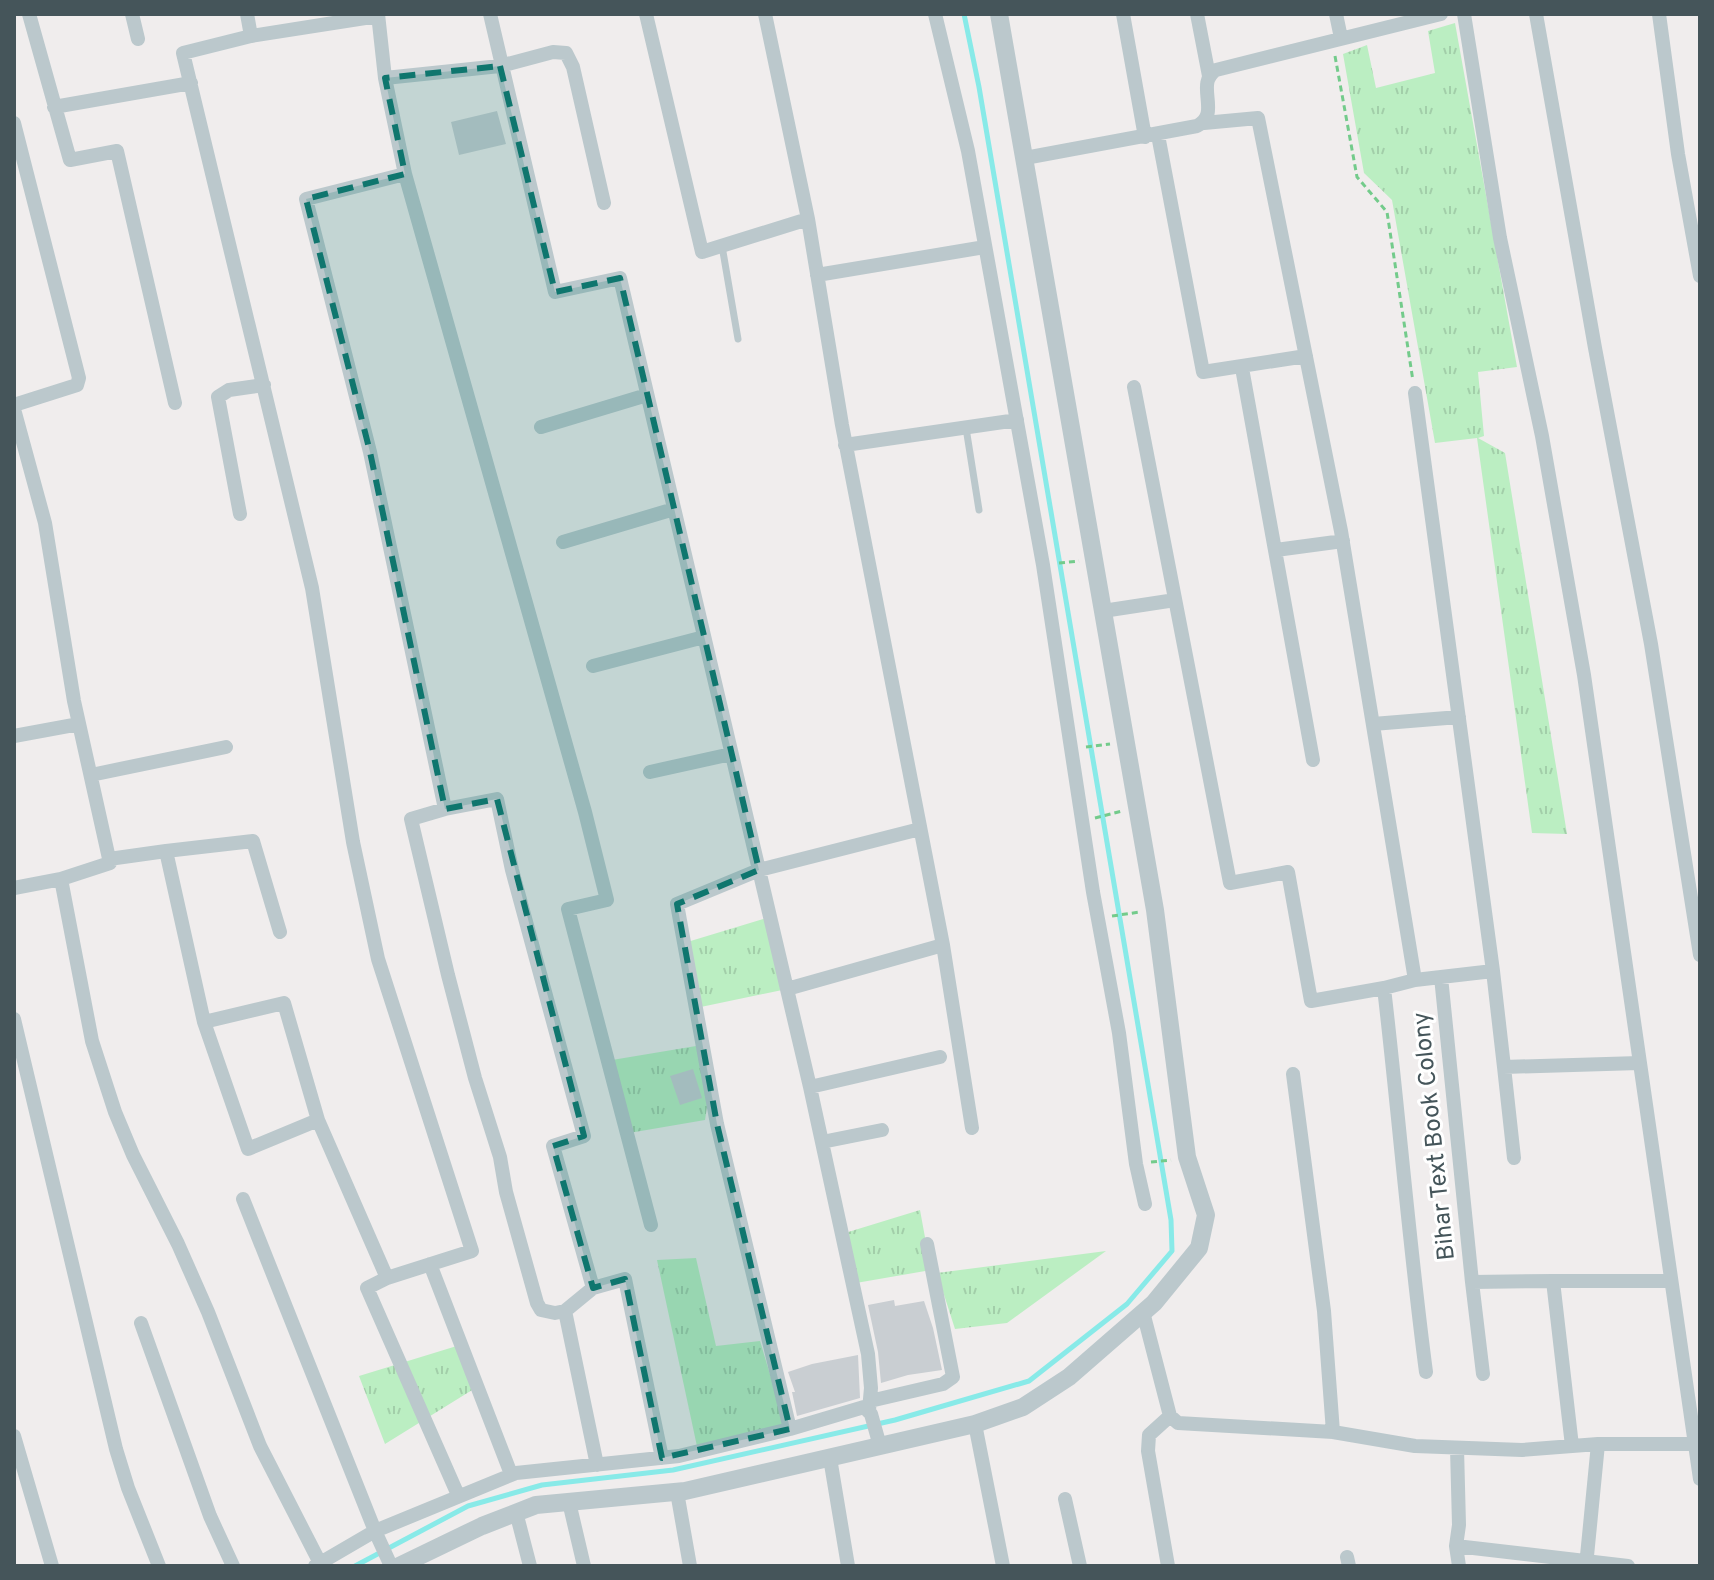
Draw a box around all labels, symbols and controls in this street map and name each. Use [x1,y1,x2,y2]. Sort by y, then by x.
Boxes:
street label: Bihar Text Book Colony [1407,1010,1463,1262]

